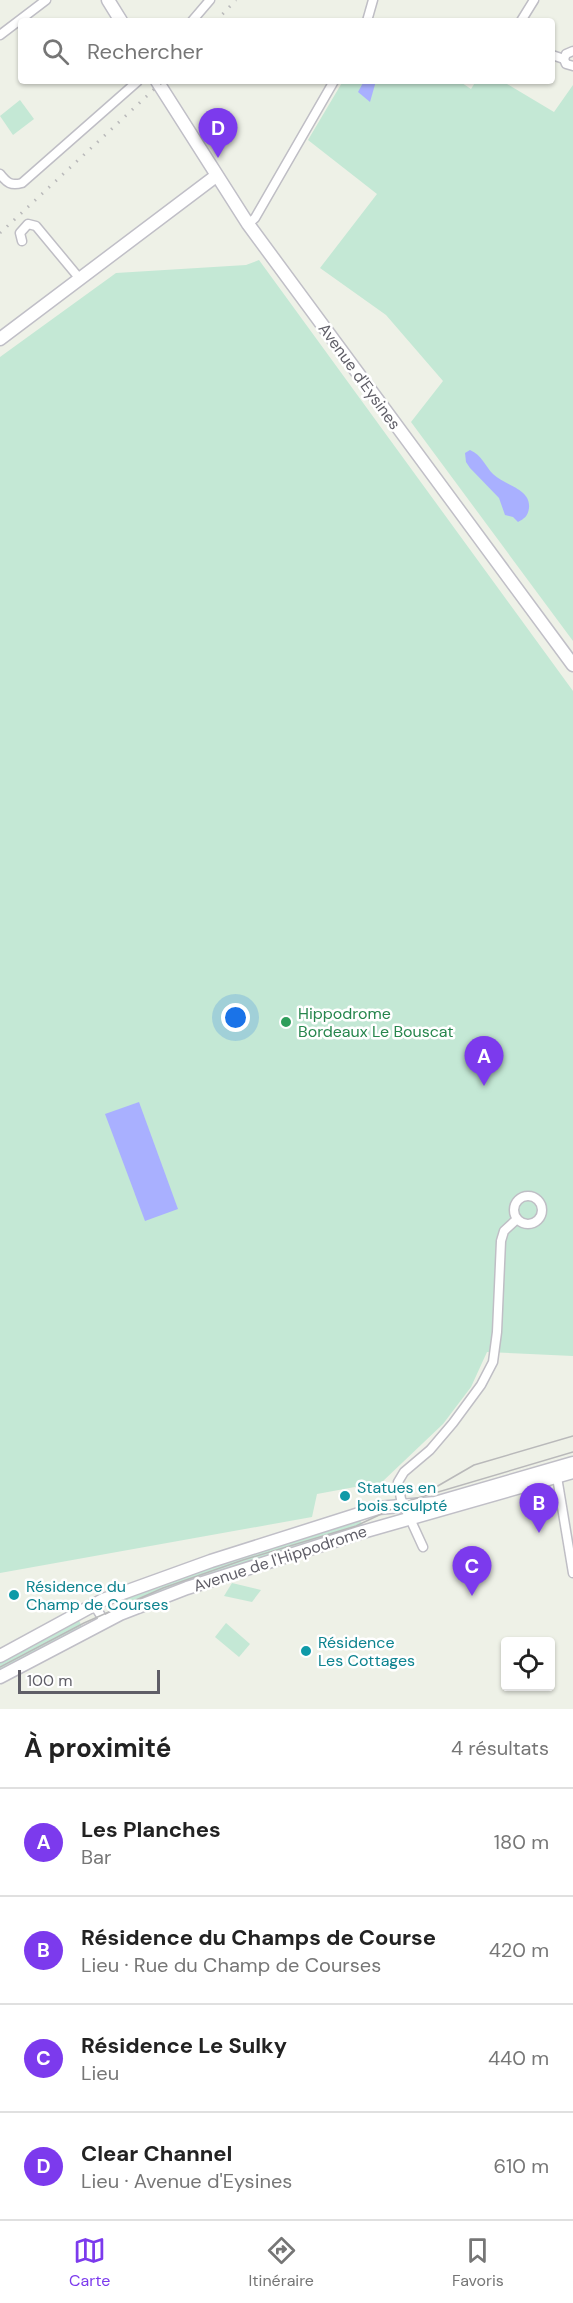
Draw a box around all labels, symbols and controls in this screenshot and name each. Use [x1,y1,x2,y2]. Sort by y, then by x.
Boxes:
search box [18,18,555,84]
icon: search [39,35,72,68]
text: Rechercher [87,37,203,66]
pin: D [198,108,238,158]
street label: Avenue d'Eysines [314,319,405,434]
your location [221,1003,250,1032]
place label: Hippodrome Bordeaux Le Bouscat [298,1003,454,1042]
marker: Hippodrome Bordeaux Le Bouscat [279,1015,293,1029]
pin: A [464,1036,504,1086]
place label: Statues en bois sculpté [357,1477,447,1516]
pin: B [520,1484,558,1533]
marker: Statues en bois sculpté [338,1489,352,1503]
street label: Avenue de l'Hippodrome [191,1521,369,1596]
pin: C [452,1546,492,1596]
place label: Résidence du Champ de Courses [26,1576,168,1615]
marker: Résidence du Champ de Courses [7,1588,21,1602]
place label: Résidence Les Cottages [318,1632,415,1671]
map controls [501,1637,555,1691]
button: locate [501,1637,555,1691]
marker: Résidence Les Cottages [299,1644,313,1658]
scale bar [18,1667,160,1694]
text: 100 m [27,1670,72,1691]
text: À proximité [24,1731,171,1765]
text: 4 résultats [451,1735,549,1761]
text: Les Planches [81,1815,221,1844]
text: A [36,1829,51,1855]
text: 180 m [494,1829,549,1855]
text: Bar [81,1844,111,1870]
text: Résidence du Champs de Course [81,1923,436,1952]
text: B [37,1937,50,1963]
text: 420 m [489,1937,549,1963]
text: Lieu · Rue du Champ de Courses [81,1952,381,1978]
text: Résidence Le Sulky [81,2031,287,2060]
text: C [36,2045,51,2071]
text: 440 m [488,2045,549,2071]
text: Lieu [81,2060,119,2086]
text: Clear Channel [81,2139,232,2168]
text: D [36,2153,51,2179]
text: 610 m [493,2153,549,2179]
text: Lieu · Avenue d'Eysines [81,2168,292,2194]
tab: Carte [69,2234,110,2291]
tab: Itinéraire [249,2234,314,2291]
tab: Favoris [452,2234,504,2291]

